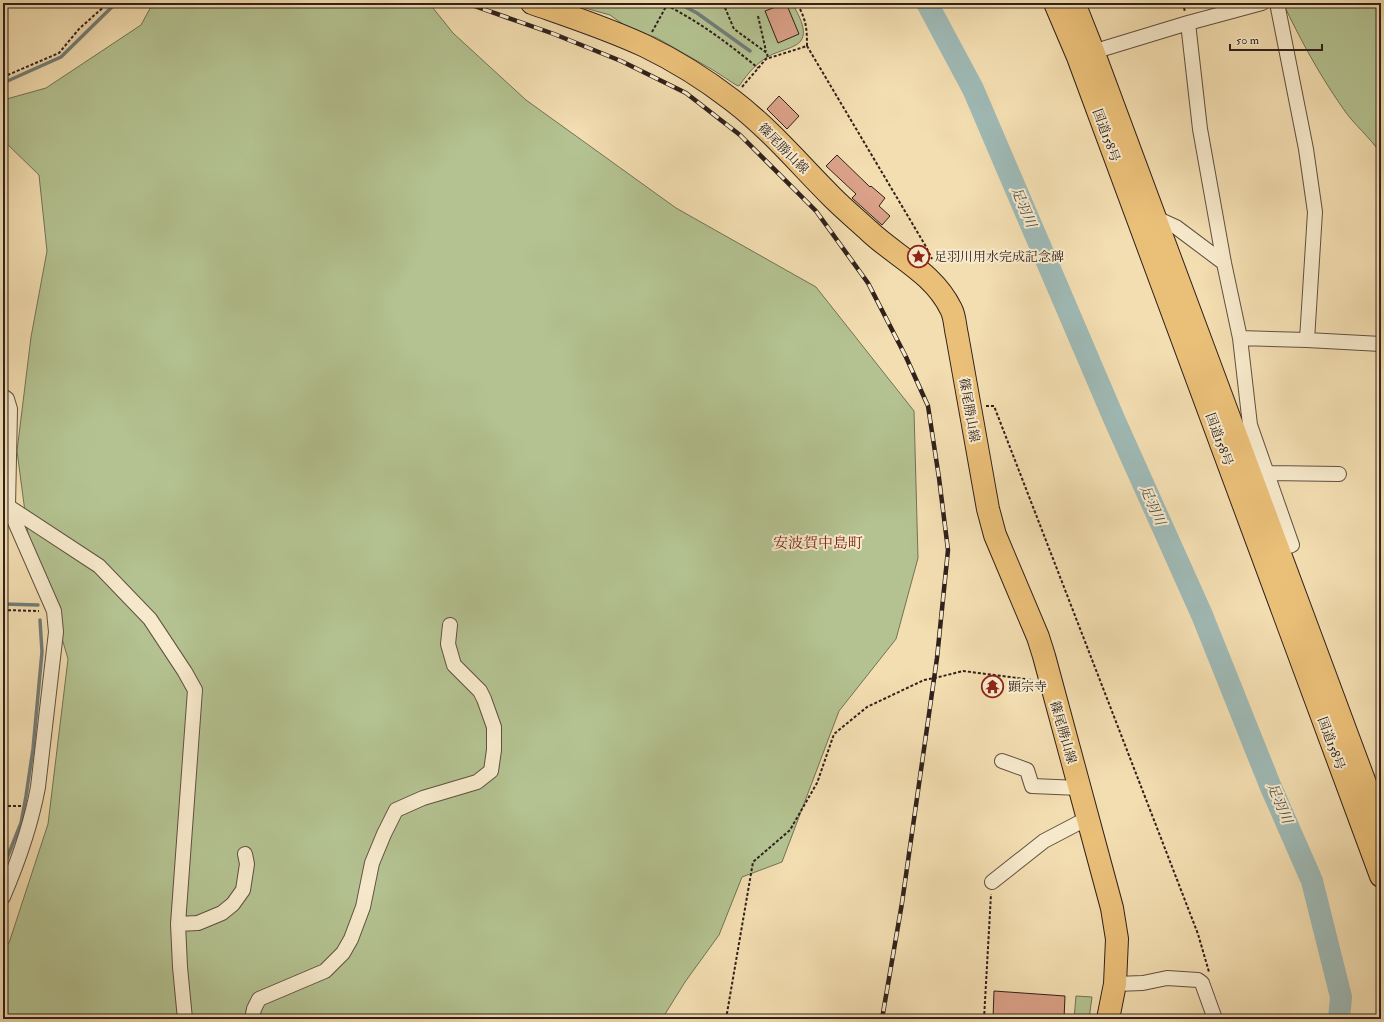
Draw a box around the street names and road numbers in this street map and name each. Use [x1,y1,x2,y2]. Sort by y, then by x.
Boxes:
street label: 国道158号 [1089,107,1123,164]
street label: 篠尾勝山線 [755,120,812,177]
street label: 篠尾勝山線 [955,377,983,444]
street label: 国道158号 [1202,411,1236,468]
street label: 篠尾勝山線 [1046,699,1080,766]
street label: 国道158号 [1314,715,1348,772]

